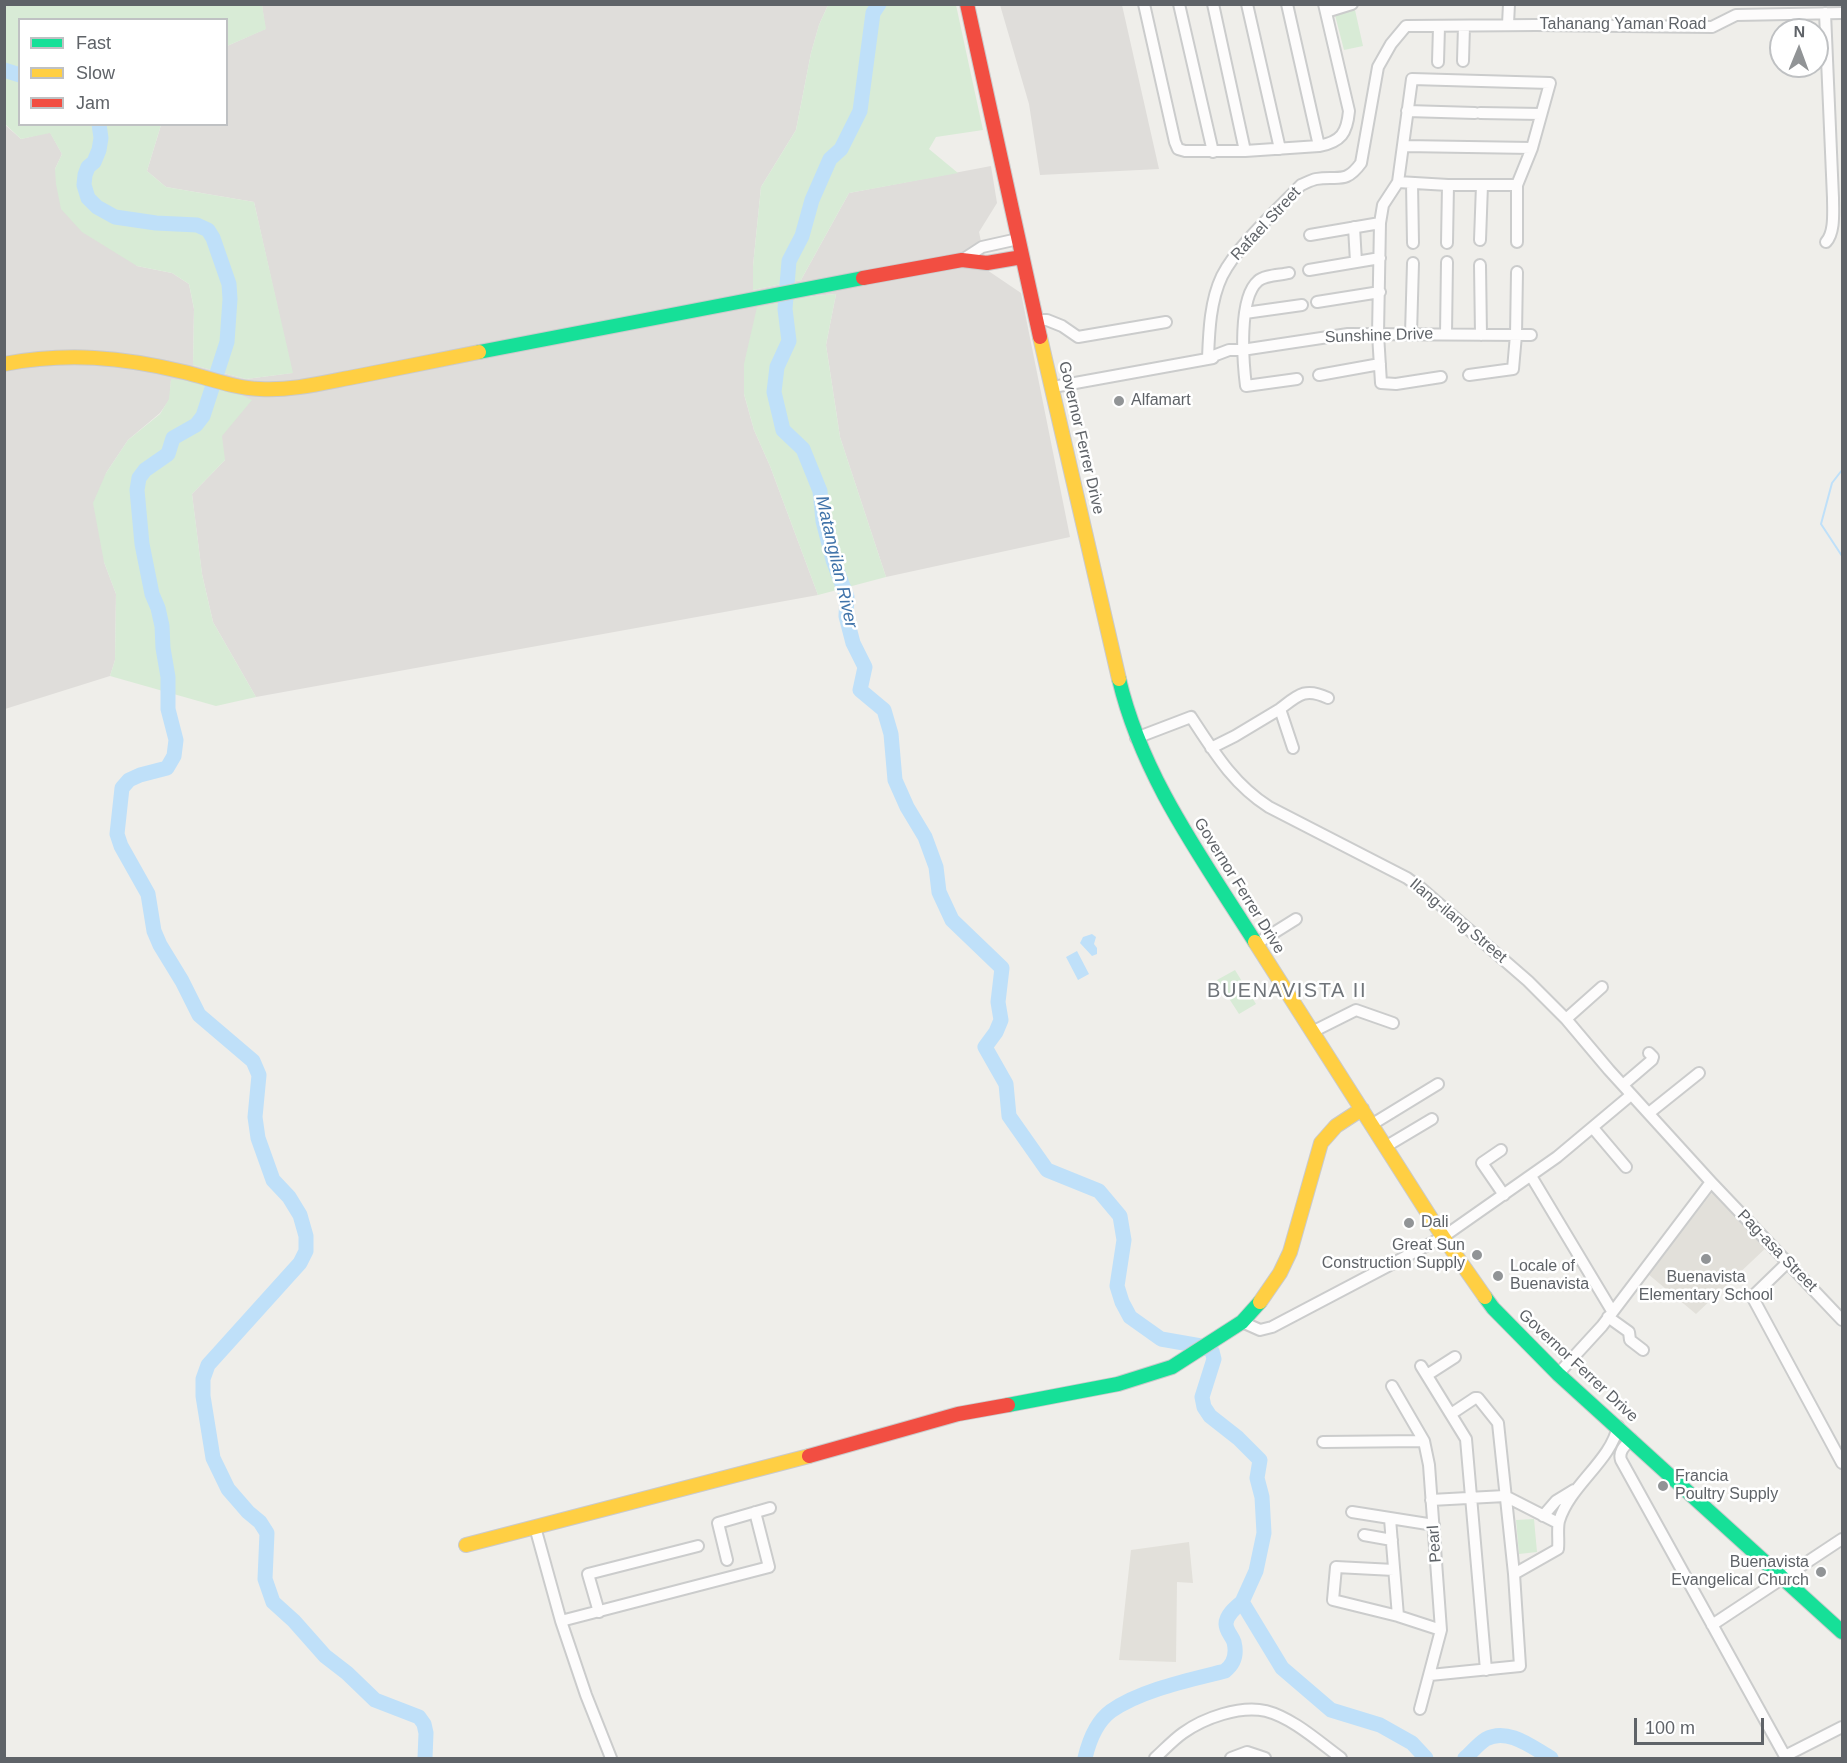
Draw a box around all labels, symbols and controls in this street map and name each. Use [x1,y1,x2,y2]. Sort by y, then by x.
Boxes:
street label: Tahanang Yaman Road [1540,15,1706,35]
legend [18,18,228,126]
north arrow [1769,18,1829,78]
text: N [1793,23,1805,40]
text: Fast [76,33,111,53]
text: Slow [76,63,115,83]
text: Jam [76,93,110,113]
street label: Rafael Street [1227,183,1305,265]
street label: Sunshine Drive [1324,325,1434,347]
street label: Governor Ferrer Drive [1054,360,1108,516]
place label: Alfamart [1131,391,1191,411]
marker: Alfamart [1112,394,1126,408]
water label: Matangilan River [810,494,862,630]
street label: Governor Ferrer Drive [1189,815,1289,957]
street label: Ilang-ilang Street [1405,875,1511,967]
district label: BUENAVISTA II [1207,979,1367,1003]
street label: Pag-asa Street [1733,1206,1821,1296]
place label: Dali [1421,1213,1449,1233]
marker: Dali [1402,1216,1416,1230]
place label: Great Sun Construction Supply [1322,1236,1465,1274]
marker: Great Sun Construction Supply [1470,1248,1484,1262]
marker: Buenavista Elementary School [1699,1252,1713,1266]
place label: Locale of Buenavista [1510,1257,1589,1295]
place label: Buenavista Elementary School [1639,1268,1773,1306]
marker: Locale of Buenavista [1491,1269,1505,1283]
street label: Governor Ferrer Drive [1514,1306,1642,1426]
place label: Francia Poultry Supply [1675,1467,1778,1505]
marker: Francia Poultry Supply [1656,1479,1670,1493]
street label: Pearl [1424,1525,1446,1563]
place label: Buenavista Evangelical Church [1671,1553,1809,1591]
marker: Buenavista Evangelical Church [1814,1565,1828,1579]
scale bar [1637,1706,1768,1744]
text: 100 m [1645,1718,1695,1738]

